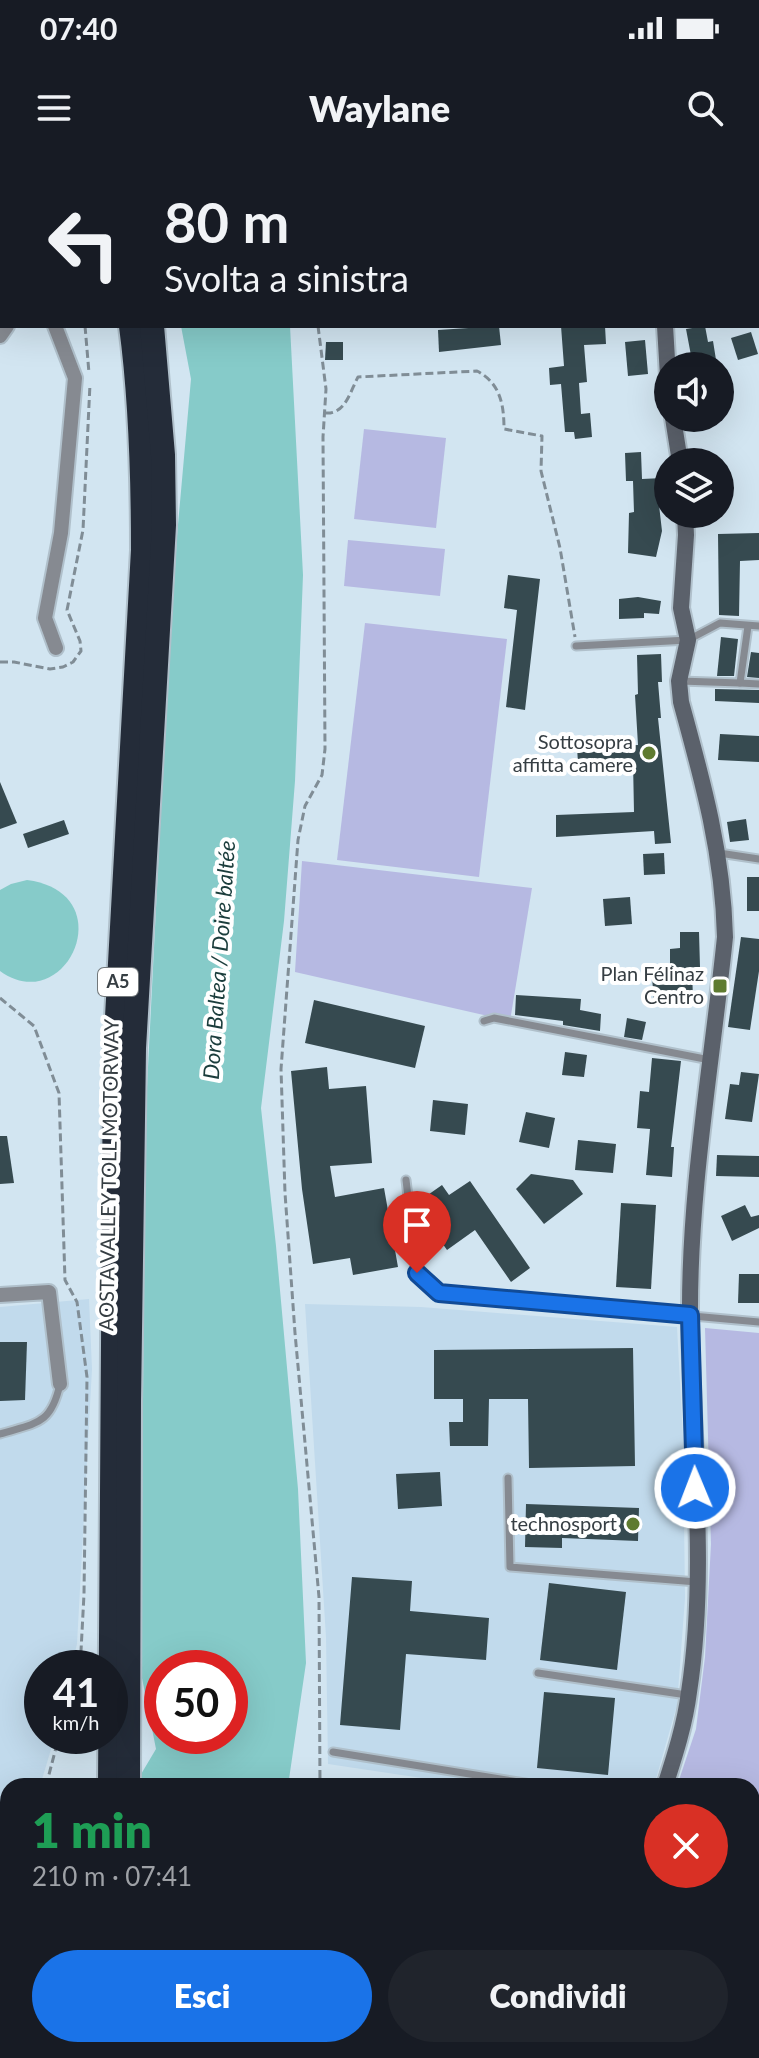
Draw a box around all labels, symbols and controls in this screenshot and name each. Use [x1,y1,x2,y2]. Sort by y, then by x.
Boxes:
text: 07:40 [40,10,117,46]
icon: menu [32,86,76,130]
text: Waylane [309,86,450,130]
icon: search [683,86,727,130]
text: 80 m [164,188,289,255]
icon: left [32,192,136,296]
text: Svolta a sinistra [164,256,409,300]
map controls [654,352,734,528]
button: sound [654,352,734,432]
button: layers [654,448,734,528]
place label: Sottosopra affitta camere [513,729,633,776]
marker: Sottosopra affitta camere [640,744,658,762]
water label: Dora Baltea / Doire baltée [197,840,240,1080]
place label: Plan Félinaz Centro [600,961,704,1008]
road number: A5 [98,968,138,996]
marker: Plan Félinaz Centro [711,977,729,995]
street label: AOSTA VALLEY TOLL MOTORWAY [93,1018,123,1331]
pin [383,1191,451,1273]
icon: arrive [395,1203,439,1247]
position arrow [653,1446,737,1530]
place label: technosport [510,1511,617,1535]
marker: technosport [624,1515,642,1533]
speed limit sign: 50 [144,1650,248,1754]
text: 41 [53,1668,99,1716]
text: km/h [53,1710,99,1734]
text: 1 min [32,1801,152,1858]
button: close [644,1804,728,1888]
text: 210 m · 07:41 [32,1860,192,1892]
button: Esci [32,1950,372,2042]
button: Condividi [388,1950,728,2042]

